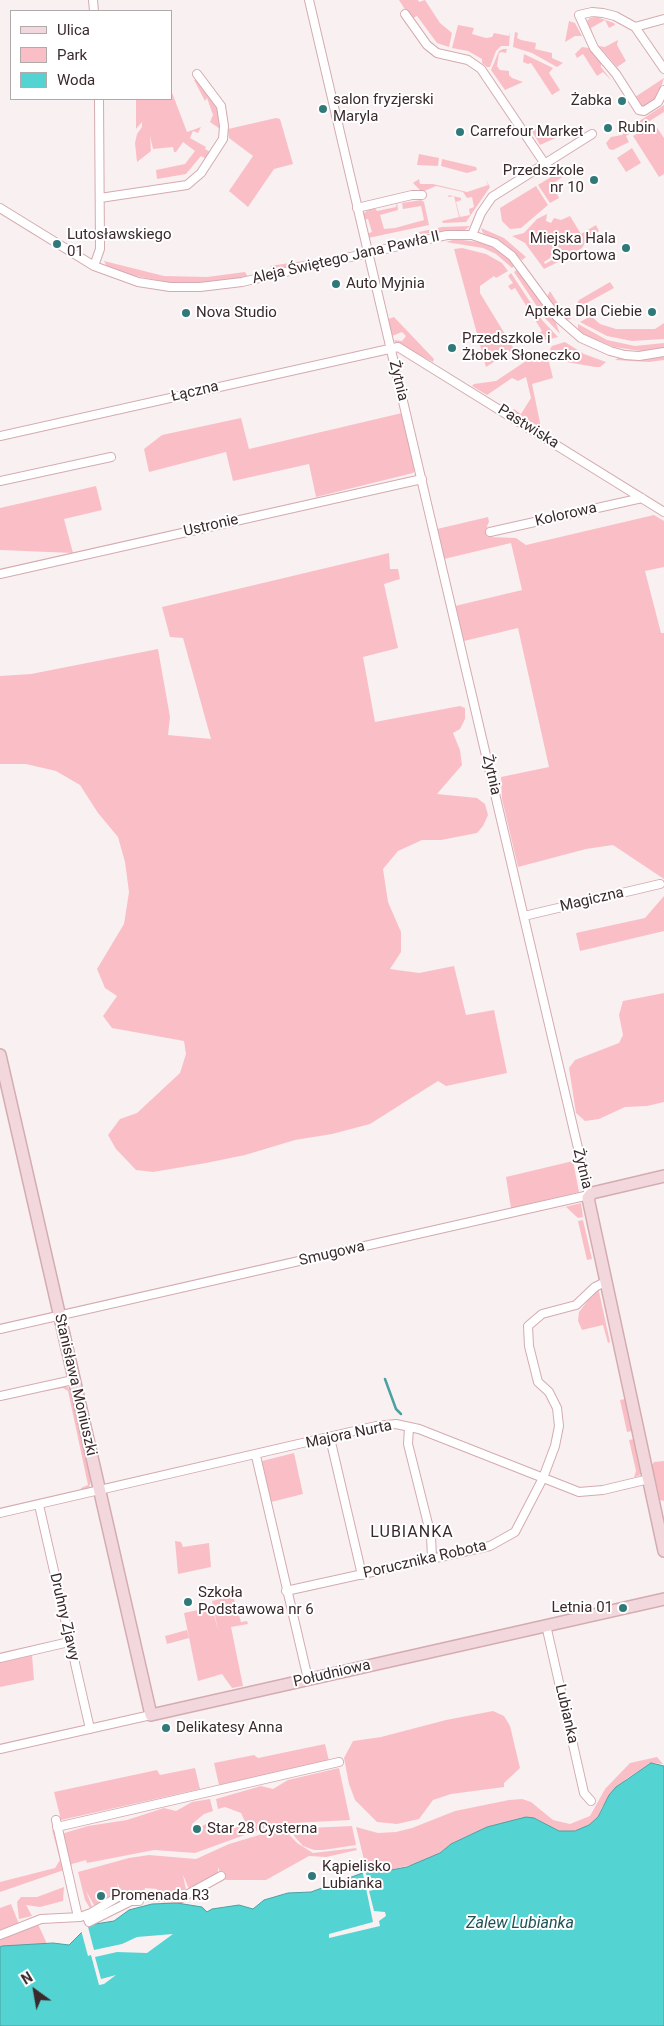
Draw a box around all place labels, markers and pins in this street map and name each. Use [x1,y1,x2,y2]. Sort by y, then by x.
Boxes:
place label: salon fryzjerski Maryla [333,91,434,126]
place label: Żabka [571,92,612,110]
marker: Żabka [616,95,628,107]
marker: salon fryzjerski Maryla [317,103,329,115]
place label: Rubin [618,119,656,137]
marker: Rubin [602,122,614,134]
place label: Carrefour Market [470,123,583,141]
marker: Carrefour Market [454,126,466,138]
place label: Przedszkole nr 10 [503,162,584,197]
marker: Przedszkole nr 10 [588,174,600,186]
place label: Lutosławskiego 01 [67,226,171,261]
place label: Miejska Hala Sportowa [530,230,616,265]
marker: Lutosławskiego 01 [51,238,63,250]
marker: Miejska Hala Sportowa [620,242,632,254]
place label: Auto Myjnia [346,275,425,293]
marker: Auto Myjnia [330,278,342,290]
place label: Apteka Dla Ciebie [525,303,642,321]
place label: Nova Studio [196,304,277,322]
marker: Apteka Dla Ciebie [646,306,658,318]
marker: Nova Studio [180,307,192,319]
place label: Przedszkole i Żłobek Słoneczko [462,330,581,365]
marker: Przedszkole i Żłobek Słoneczko [446,342,458,354]
place label: Szkoła Podstawowa nr 6 [198,1584,314,1619]
marker: Szkoła Podstawowa nr 6 [182,1596,194,1608]
place label: Letnia 01 [551,1599,613,1617]
marker: Letnia 01 [617,1602,629,1614]
place label: Delikatesy Anna [176,1719,283,1737]
marker: Delikatesy Anna [160,1722,172,1734]
place label: Star 28 Cysterna [207,1820,317,1838]
marker: Star 28 Cysterna [191,1823,203,1835]
place label: Kąpielisko Lubianka [322,1858,391,1893]
marker: Kąpielisko Lubianka [306,1870,318,1882]
place label: Promenada R3 [111,1887,210,1905]
marker: Promenada R3 [95,1890,107,1902]

